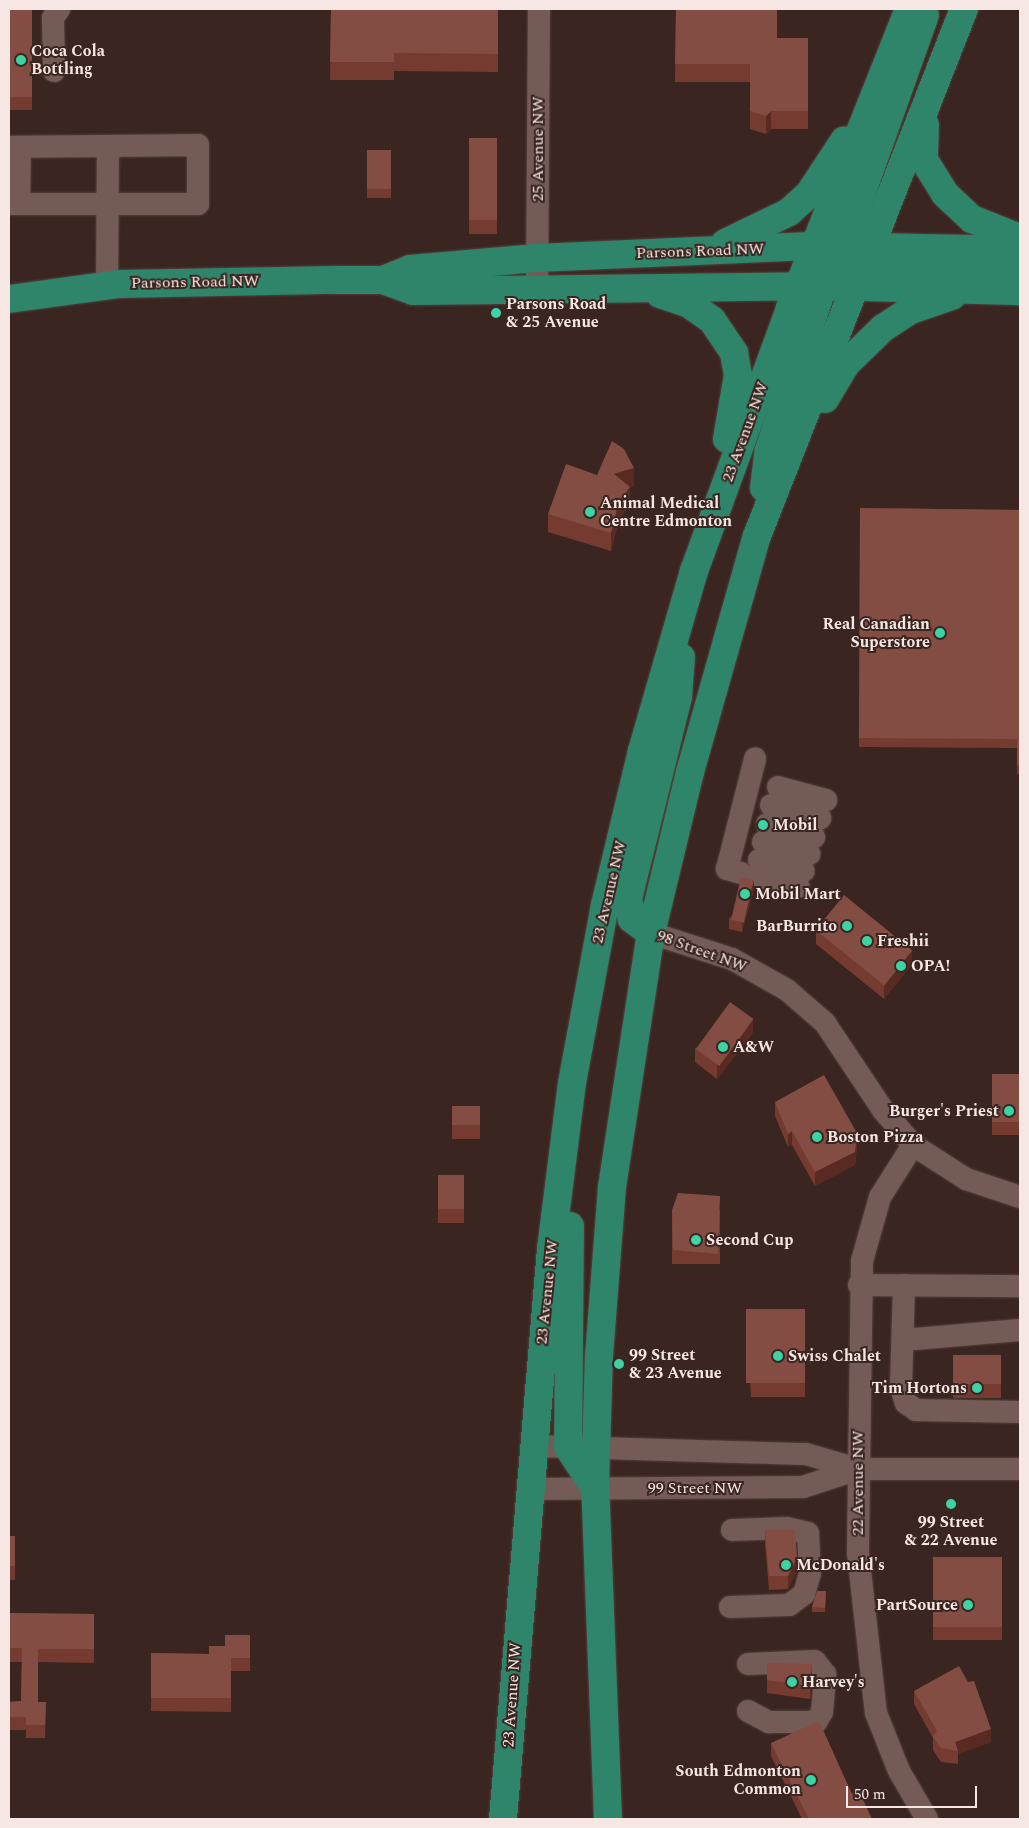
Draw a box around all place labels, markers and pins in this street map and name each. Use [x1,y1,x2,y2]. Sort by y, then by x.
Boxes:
place label: Coca Cola Bottling [31,41,105,79]
marker: Coca Cola Bottling [15,54,27,66]
place label: Parsons Road & 25 Avenue [506,294,606,332]
marker: Parsons Road & 25 Avenue [490,307,502,319]
place label: Animal Medical Centre Edmonton [600,493,732,531]
marker: Animal Medical Centre Edmonton [584,506,596,518]
place label: Real Canadian Superstore [823,614,930,652]
marker: Real Canadian Superstore [934,627,946,639]
place label: Mobil [773,815,817,835]
marker: Mobil [757,819,769,831]
place label: Mobil Mart [755,884,841,904]
marker: Mobil Mart [739,888,751,900]
place label: BarBurrito [756,916,837,936]
marker: BarBurrito [841,920,853,932]
place label: Freshii [877,931,929,951]
marker: Freshii [861,935,873,947]
place label: OPA! [911,956,950,976]
marker: OPA! [895,960,907,972]
place label: A&W [733,1037,774,1057]
marker: A&W [717,1041,729,1053]
place label: Burger's Priest [889,1101,999,1121]
marker: Burger's Priest [1003,1105,1015,1117]
place label: Boston Pizza [827,1127,923,1147]
marker: Boston Pizza [811,1131,823,1143]
place label: Second Cup [706,1230,793,1250]
marker: Second Cup [690,1234,702,1246]
place label: 99 Street & 23 Avenue [629,1345,722,1383]
place label: Swiss Chalet [788,1346,881,1366]
marker: Swiss Chalet [772,1350,784,1362]
marker: 99 Street & 23 Avenue [613,1358,625,1370]
place label: Tim Hortons [871,1378,967,1398]
marker: Tim Hortons [971,1382,983,1394]
marker: 99 Street & 22 Avenue [945,1498,957,1510]
place label: 99 Street & 22 Avenue [905,1512,997,1550]
place label: McDonald's [796,1555,885,1575]
marker: McDonald's [780,1559,792,1571]
place label: PartSource [876,1595,958,1615]
marker: PartSource [962,1599,974,1611]
place label: Harvey's [802,1672,865,1692]
marker: Harvey's [786,1676,798,1688]
place label: South Edmonton Common [675,1761,801,1799]
marker: South Edmonton Common [805,1774,817,1786]

